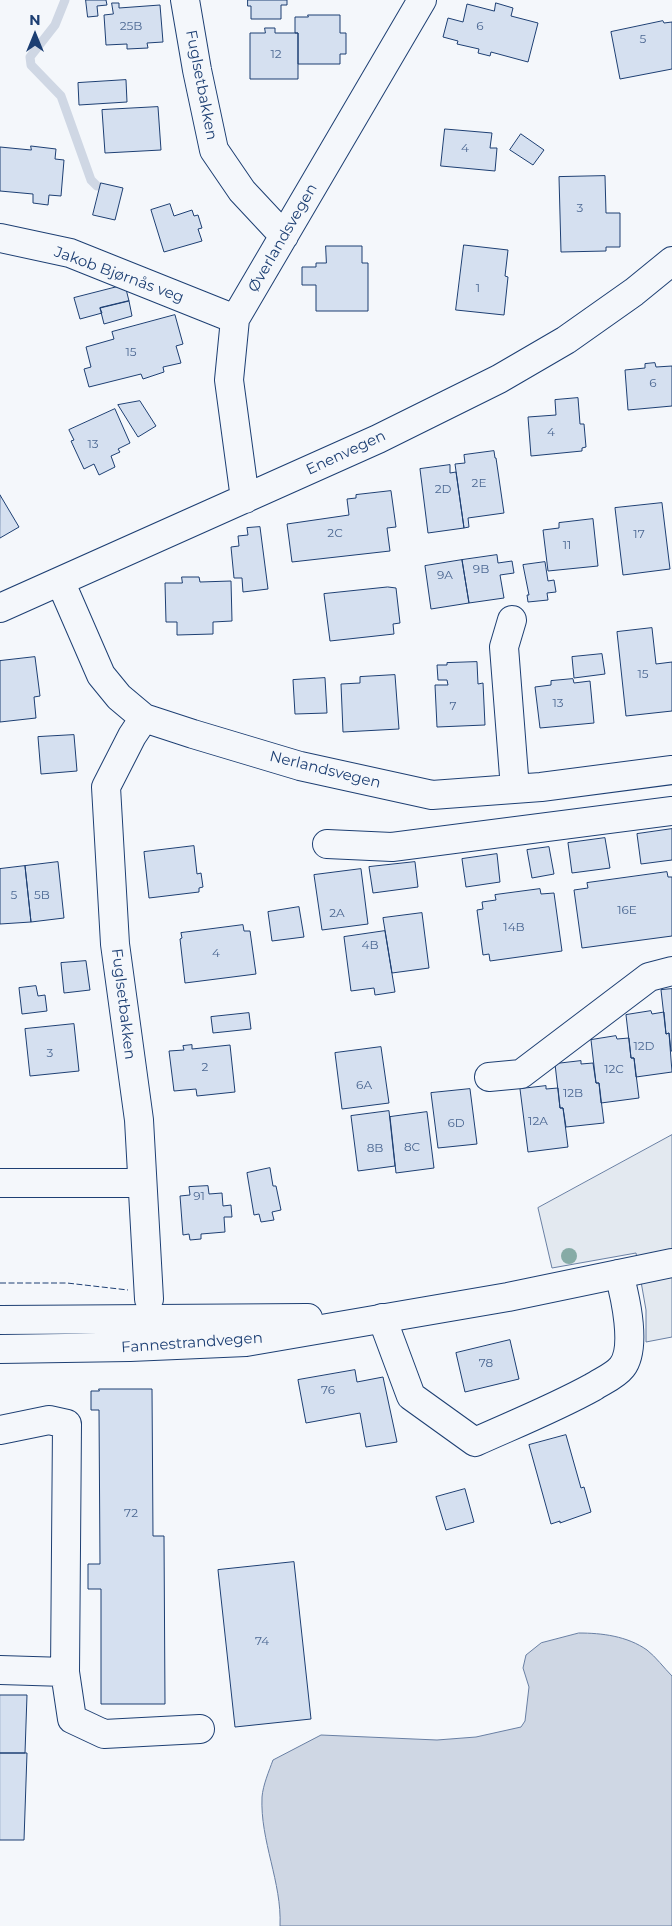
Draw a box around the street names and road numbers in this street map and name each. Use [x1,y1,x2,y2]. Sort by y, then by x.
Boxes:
street label: Fuglsetbakken [181,28,221,142]
street label: Øverlandsvegen [245,181,321,295]
street label: Jakob Bjørnås veg [52,243,186,307]
street label: Enenvegen [303,427,389,479]
street label: Nerlandsvegen [268,747,382,793]
street label: Fuglsetbakken [107,947,139,1061]
street label: Fannestrandvegen [121,1329,263,1357]

